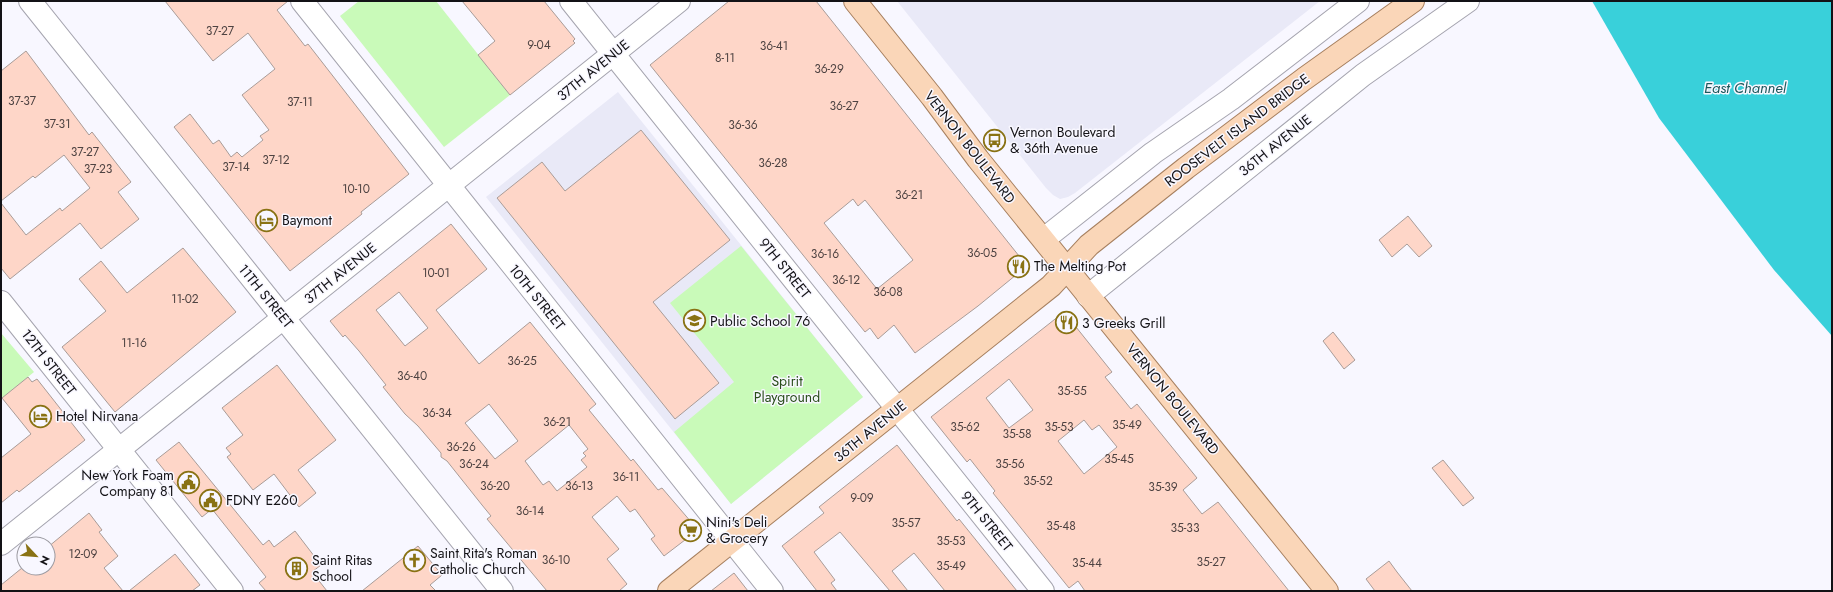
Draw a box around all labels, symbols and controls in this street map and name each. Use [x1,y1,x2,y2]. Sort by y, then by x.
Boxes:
house number: 37-27 [206,22,235,40]
street label: 37TH AVENUE [552,34,634,106]
house number: 9-04 [527,36,551,54]
house number: 36-41 [760,37,788,55]
house number: 8-11 [715,49,735,67]
house number: 36-29 [814,60,844,78]
street label: ROOSEVELT ISLAND BRIDGE [1160,69,1314,191]
water label: East Channel [1704,77,1787,99]
street label: VERNON BOULEVARD [920,87,1020,207]
house number: 37-37 [8,92,37,110]
house number: 37-11 [287,93,313,111]
house number: 36-27 [829,97,859,115]
street label: 36TH AVENUE [1234,109,1316,181]
house number: 37-31 [43,115,71,133]
house number: 36-36 [728,116,758,134]
place label: Vernon Boulevard & 36th Avenue [1010,122,1115,158]
bus stop icon: Vernon Boulevard & 36th Avenue [981,127,1007,153]
house number: 37-27 [71,143,100,161]
house number: 37-12 [262,151,290,169]
house number: 36-28 [758,154,788,172]
house number: 37-14 [222,158,250,176]
house number: 37-23 [84,160,113,178]
house number: 10-10 [342,180,370,198]
house number: 36-21 [895,186,923,204]
hotel icon: Baymont [254,207,280,233]
place label: Baymont [282,210,333,230]
street label: 9TH STREET [754,234,816,303]
street label: 37TH AVENUE [299,237,381,309]
house number: 36-05 [967,244,997,262]
house number: 36-16 [811,245,839,263]
restaurant icon: The Melting Pot [1005,253,1031,279]
place label: The Melting Pot [1034,256,1126,276]
street label: 11TH STREET [234,260,298,333]
street label: 10TH STREET [504,260,570,335]
house number: 10-01 [422,264,450,282]
house number: 36-12 [832,271,860,289]
house number: 36-08 [873,283,903,301]
house number: 11-02 [171,290,199,308]
school or university icon: Public School 76 [681,308,707,334]
restaurant icon: 3 Greeks Grill [1053,310,1079,336]
place label: Public School 76 [710,311,810,331]
place label: 3 Greeks Grill [1082,313,1165,333]
street label: 12TH STREET [17,325,81,400]
house number: 11-16 [121,334,147,352]
street label: VERNON BOULEVARD [1122,339,1224,459]
house number: 36-25 [507,352,537,370]
house number: 36-40 [397,367,427,385]
park label: Spirit Playground [754,371,820,407]
house number: 35-55 [1057,382,1087,400]
street label: 36TH AVENUE [829,395,911,467]
hotel icon: Hotel Nirvana [28,403,54,429]
house number: 36-34 [422,404,452,422]
place label: Hotel Nirvana [56,406,138,426]
house number: 36-21 [543,413,571,431]
house number: 35-49 [1112,416,1142,434]
house number: 35-62 [950,418,980,436]
house number: 35-53 [1044,418,1074,436]
house number: 35-58 [1002,425,1032,443]
house number: 36-26 [446,438,476,456]
house number: 35-45 [1104,450,1134,468]
house number: 36-24 [459,455,489,473]
house number: 35-56 [995,455,1025,473]
place label: New York Foam Company 81 [81,465,174,501]
house number: 36-11 [613,468,639,486]
public building icon: New York Foam Company 81 [176,470,202,496]
house number: 35-52 [1023,472,1053,490]
house number: 36-20 [480,477,510,495]
house number: 36-13 [565,477,593,495]
house number: 35-39 [1148,478,1178,496]
public building icon: FDNY E260 [198,487,224,513]
street label: 9TH STREET [956,487,1018,556]
house number: 9-09 [850,489,874,507]
place label: FDNY E260 [226,490,298,510]
house number: 36-14 [516,502,544,520]
place label: Nini's Deli & Grocery [706,512,769,548]
house number: 35-57 [892,514,921,532]
supermarket icon: Nini's Deli & Grocery [678,517,704,543]
house number: 35-48 [1046,517,1076,535]
house number: 35-33 [1171,519,1200,537]
house number: 35-53 [936,532,966,550]
north arrow [16,536,56,576]
place label: Saint Rita's Roman Catholic Church [430,543,537,579]
house number: 12-09 [69,545,98,563]
church icon: Saint Rita's Roman Catholic Church [402,548,428,574]
place label: Saint Ritas School [312,550,373,586]
house number: 36-10 [542,551,570,569]
text: N [36,553,54,568]
house number: 35-27 [1197,553,1226,571]
house number: 35-44 [1072,554,1102,572]
building icon: Saint Ritas School [284,555,310,581]
house number: 35-49 [936,557,966,575]

